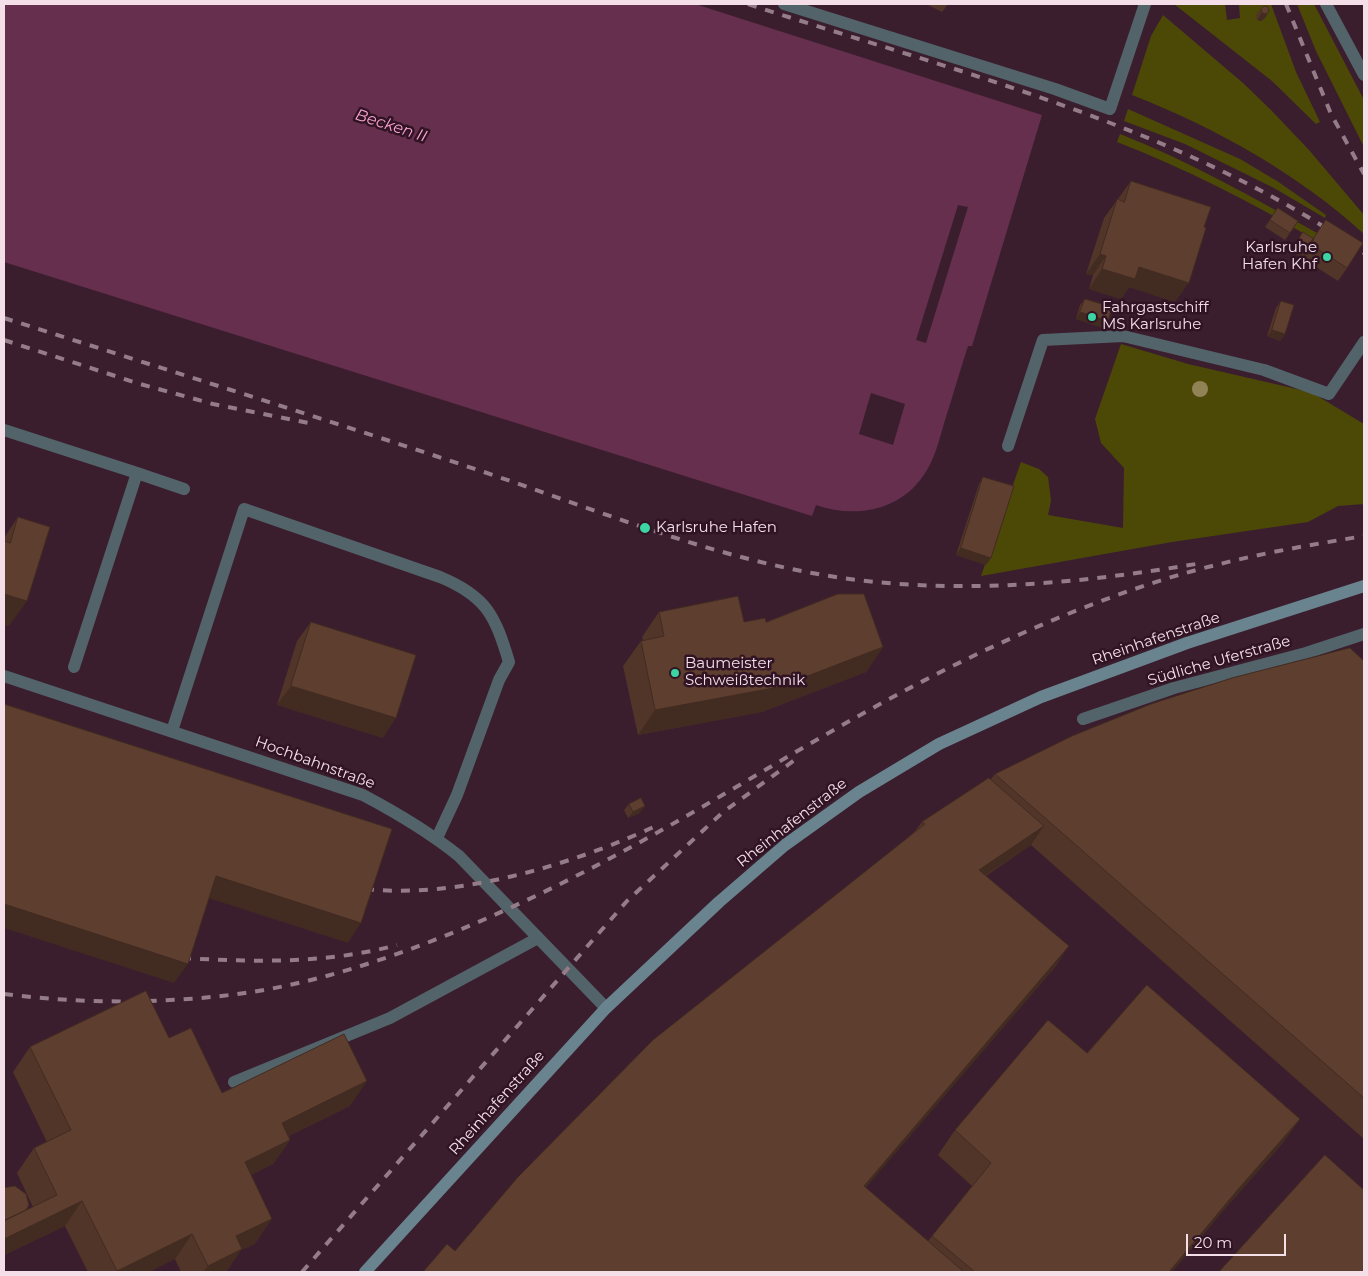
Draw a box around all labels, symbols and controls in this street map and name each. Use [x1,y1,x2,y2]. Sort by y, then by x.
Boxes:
water label: Becken II [353,105,429,147]
place label: Karlsruhe Hafen Khf [1242,239,1317,274]
marker: Karlsruhe Hafen Khf [1321,251,1333,263]
place label: Fahrgastschiff MS Karlsruhe [1102,299,1209,334]
marker: Fahrgastschiff MS Karlsruhe [1086,311,1098,323]
place label: Karlsruhe Hafen [656,519,777,537]
marker: Karlsruhe Hafen [638,521,652,535]
street label: Rheinhafenstraße [1090,609,1222,669]
street label: Südliche Uferstraße [1146,632,1292,690]
place label: Baumeister Schweißtechnik [685,655,805,690]
marker: Baumeister Schweißtechnik [669,667,681,679]
street label: Hochbahnstraße [253,733,377,793]
street label: Rheinhafenstraße [734,775,850,871]
street label: Rheinhafenstraße [445,1047,549,1159]
scale bar [1188,1224,1288,1256]
text: 20 m [1194,1233,1232,1252]

